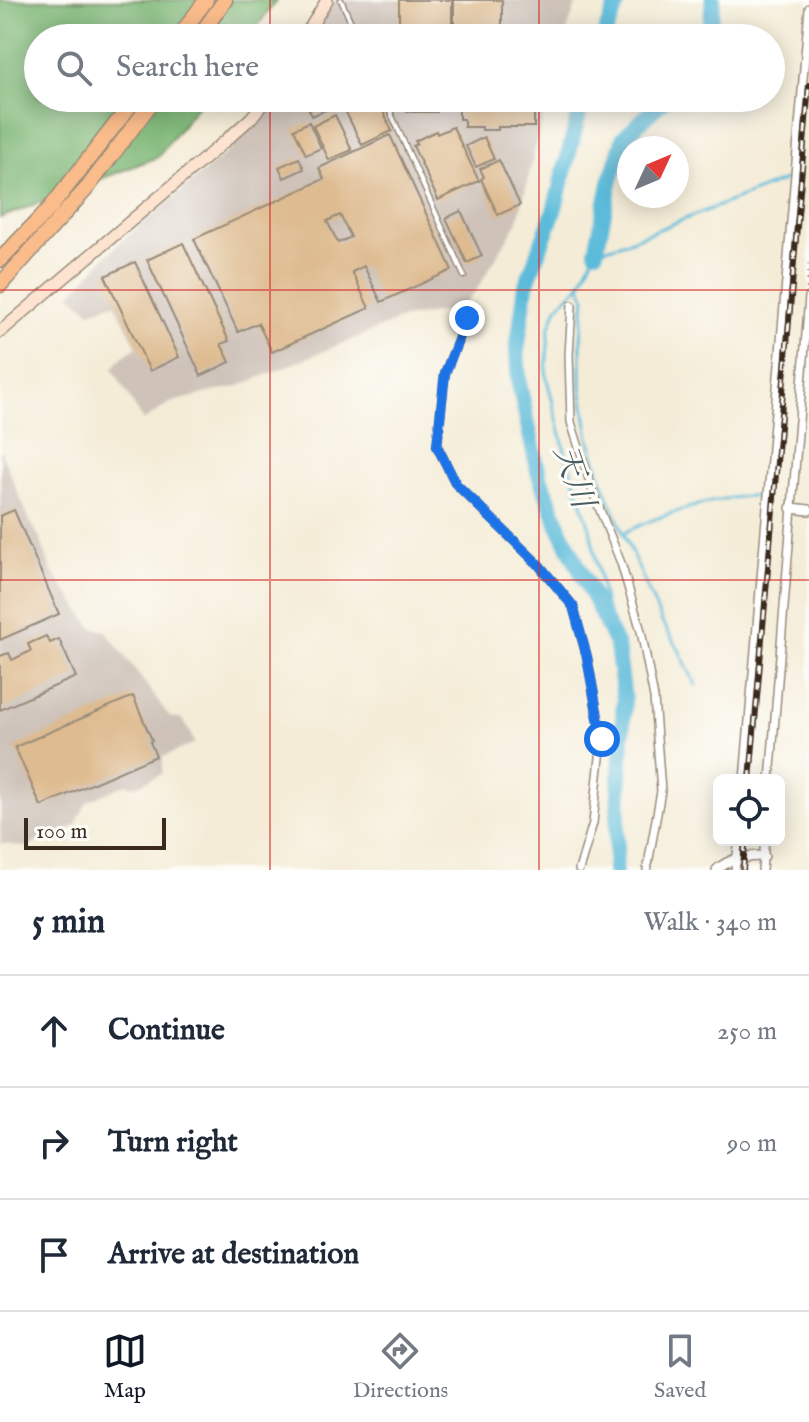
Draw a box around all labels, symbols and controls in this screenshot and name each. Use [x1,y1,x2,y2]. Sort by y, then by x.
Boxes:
search box [24,24,785,112]
icon: search [52,46,96,90]
text: Search here [116,49,259,87]
north arrow [617,136,689,208]
route end [449,300,485,336]
water label: 天川 [543,440,603,517]
route start [584,721,620,757]
map controls [713,774,785,846]
button: locate [713,774,785,846]
scale bar [24,814,166,850]
text: 100 m [36,818,88,846]
text: 5 min [32,901,105,944]
text: Walk · 340 m [643,906,777,939]
icon: ahead [32,1009,76,1053]
text: Continue [108,1012,225,1050]
text: 250 m [717,1015,777,1048]
icon: right [32,1121,76,1165]
text: Turn right [108,1124,238,1162]
text: 90 m [727,1127,777,1160]
icon: arrive [32,1233,76,1277]
text: Arrive at destination [108,1236,359,1274]
tab: Map [103,1329,147,1405]
tab: Directions [353,1329,448,1405]
tab: Saved [654,1329,706,1405]

